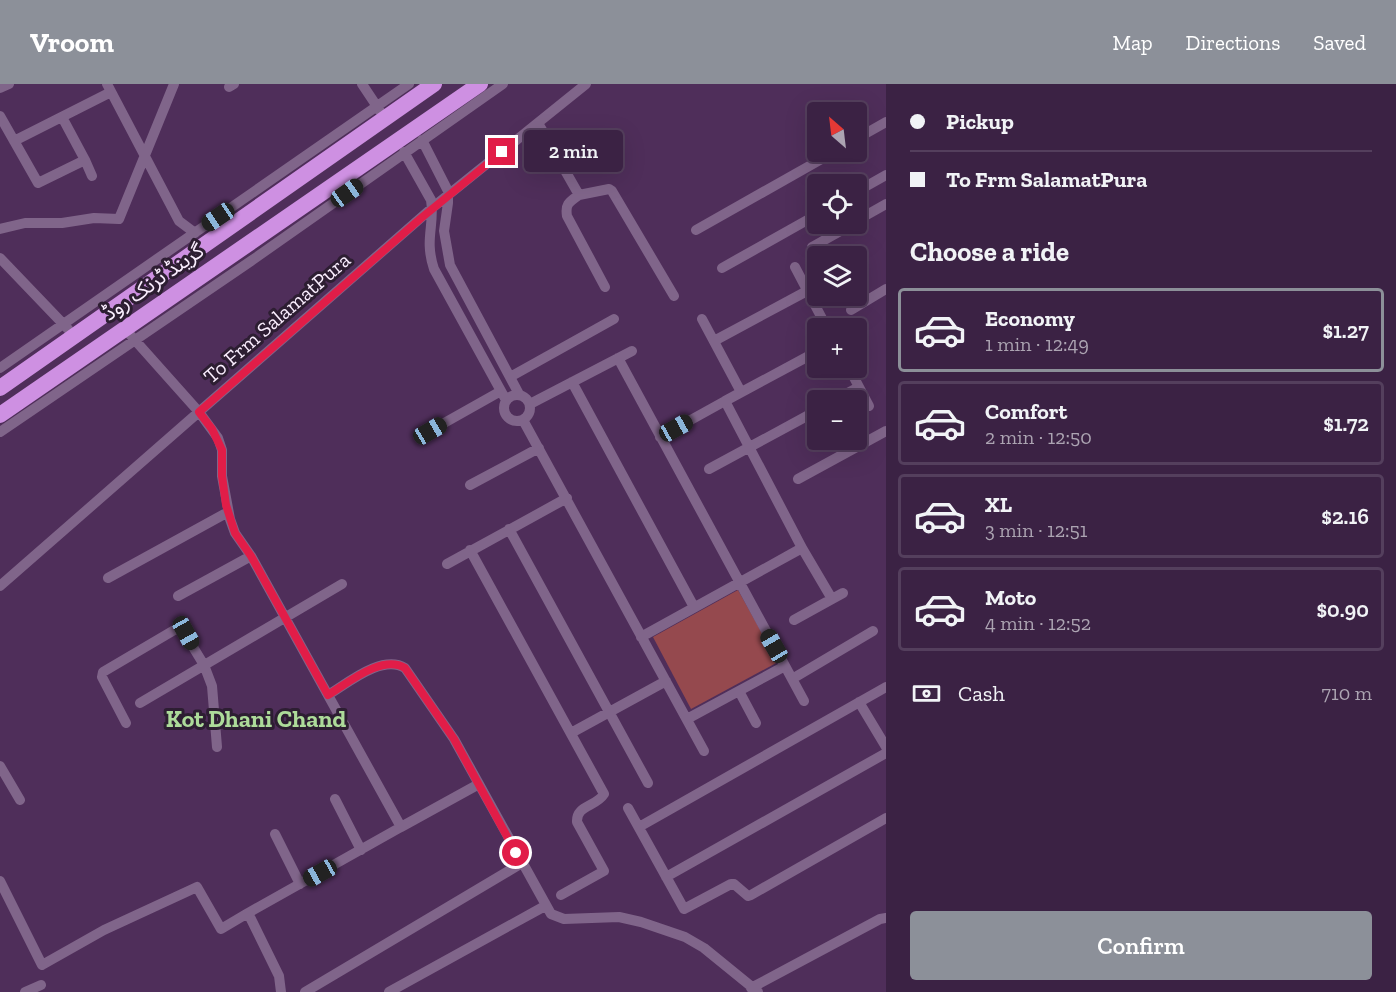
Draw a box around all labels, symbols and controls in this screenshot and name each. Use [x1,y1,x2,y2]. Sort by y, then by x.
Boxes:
text: Vroom [30,26,114,59]
text: Map [1113,30,1153,55]
text: Directions [1186,30,1280,55]
text: Saved [1313,30,1366,55]
north arrow [807,102,867,162]
map controls [807,102,867,450]
text: Pickup [946,108,1014,135]
callout: 2 min [523,131,622,173]
route end [488,138,515,165]
text: 2 min [549,139,598,163]
text: To Frm SalamatPura [946,166,1147,193]
button: locate [807,174,867,234]
car [327,175,367,211]
car [198,199,238,235]
text: Choose a ride [910,236,1069,268]
street label: گرینڈ ٹرنک روڈ [97,237,208,326]
button: layers [807,246,867,306]
street label: To Frm SalamatPura [198,247,355,388]
icon: car [913,303,967,357]
text: Economy [985,305,1075,332]
text: $1.27 [1322,317,1369,344]
button: + [807,318,867,378]
text: 1 min · 12:49 [985,332,1089,356]
button: − [807,390,867,450]
icon: car [913,396,967,450]
text: Comfort [985,398,1067,425]
text: $1.72 [1323,410,1369,437]
car [656,411,696,445]
car [410,414,450,448]
text: 2 min · 12:50 [985,425,1092,449]
icon: car [913,489,967,543]
text: XL [985,491,1012,518]
text: $2.16 [1321,503,1369,530]
text: 3 min · 12:51 [985,518,1088,542]
icon: car [913,582,967,636]
text: Moto [985,584,1036,611]
text: $0.90 [1316,596,1369,623]
text: 4 min · 12:52 [985,611,1091,635]
car [169,613,203,653]
car [757,626,791,666]
icon: cash [910,677,943,710]
text: Cash [958,680,1005,707]
text: 710 m [1322,681,1372,705]
district label: Kot Dhani Chand [166,704,347,733]
route start [502,839,529,866]
car [300,856,340,890]
button: Confirm [910,911,1372,980]

